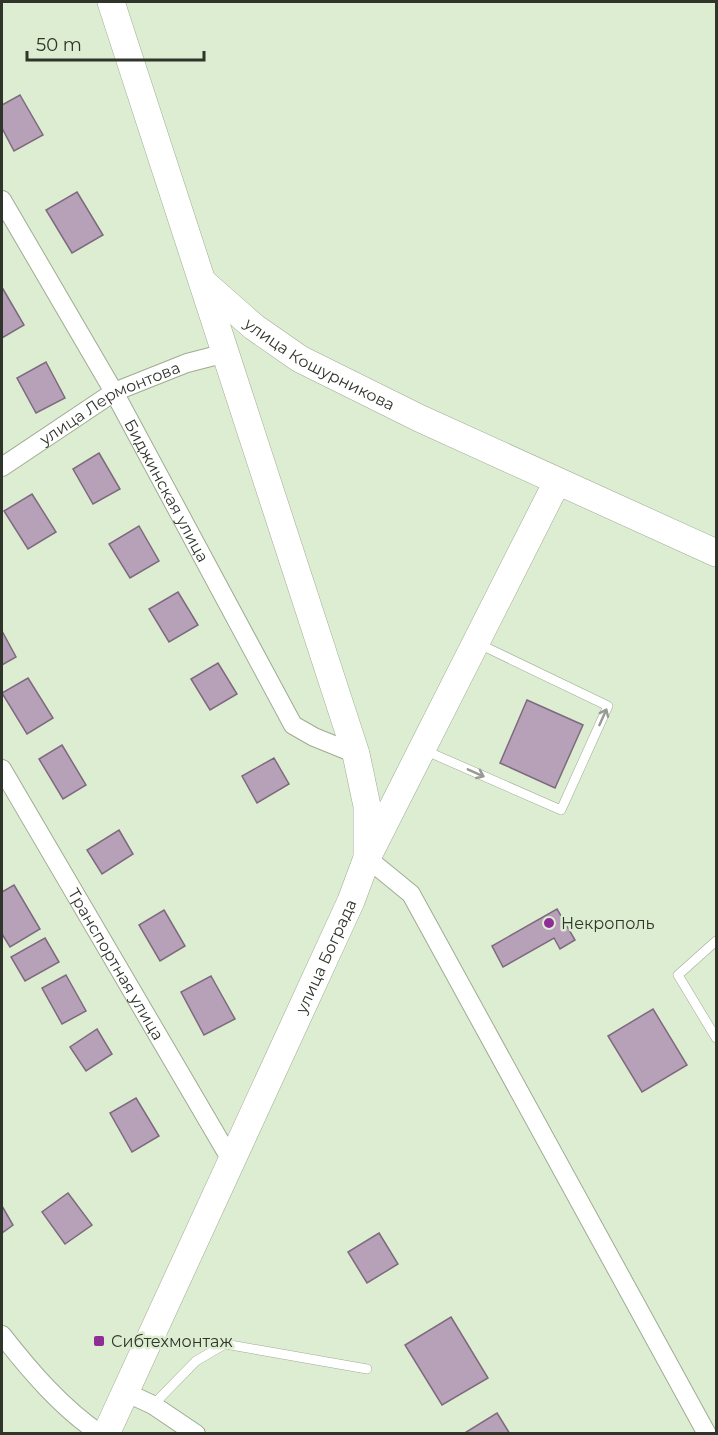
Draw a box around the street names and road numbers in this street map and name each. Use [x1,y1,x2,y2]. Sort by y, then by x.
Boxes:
street label: улица Кошурникова [240,314,398,415]
street label: улица Лермонтова [35,358,183,450]
street label: Биджинская улица [120,416,213,565]
street label: Транспортная улица [64,885,168,1044]
street label: улица Бограда [291,896,361,1017]

